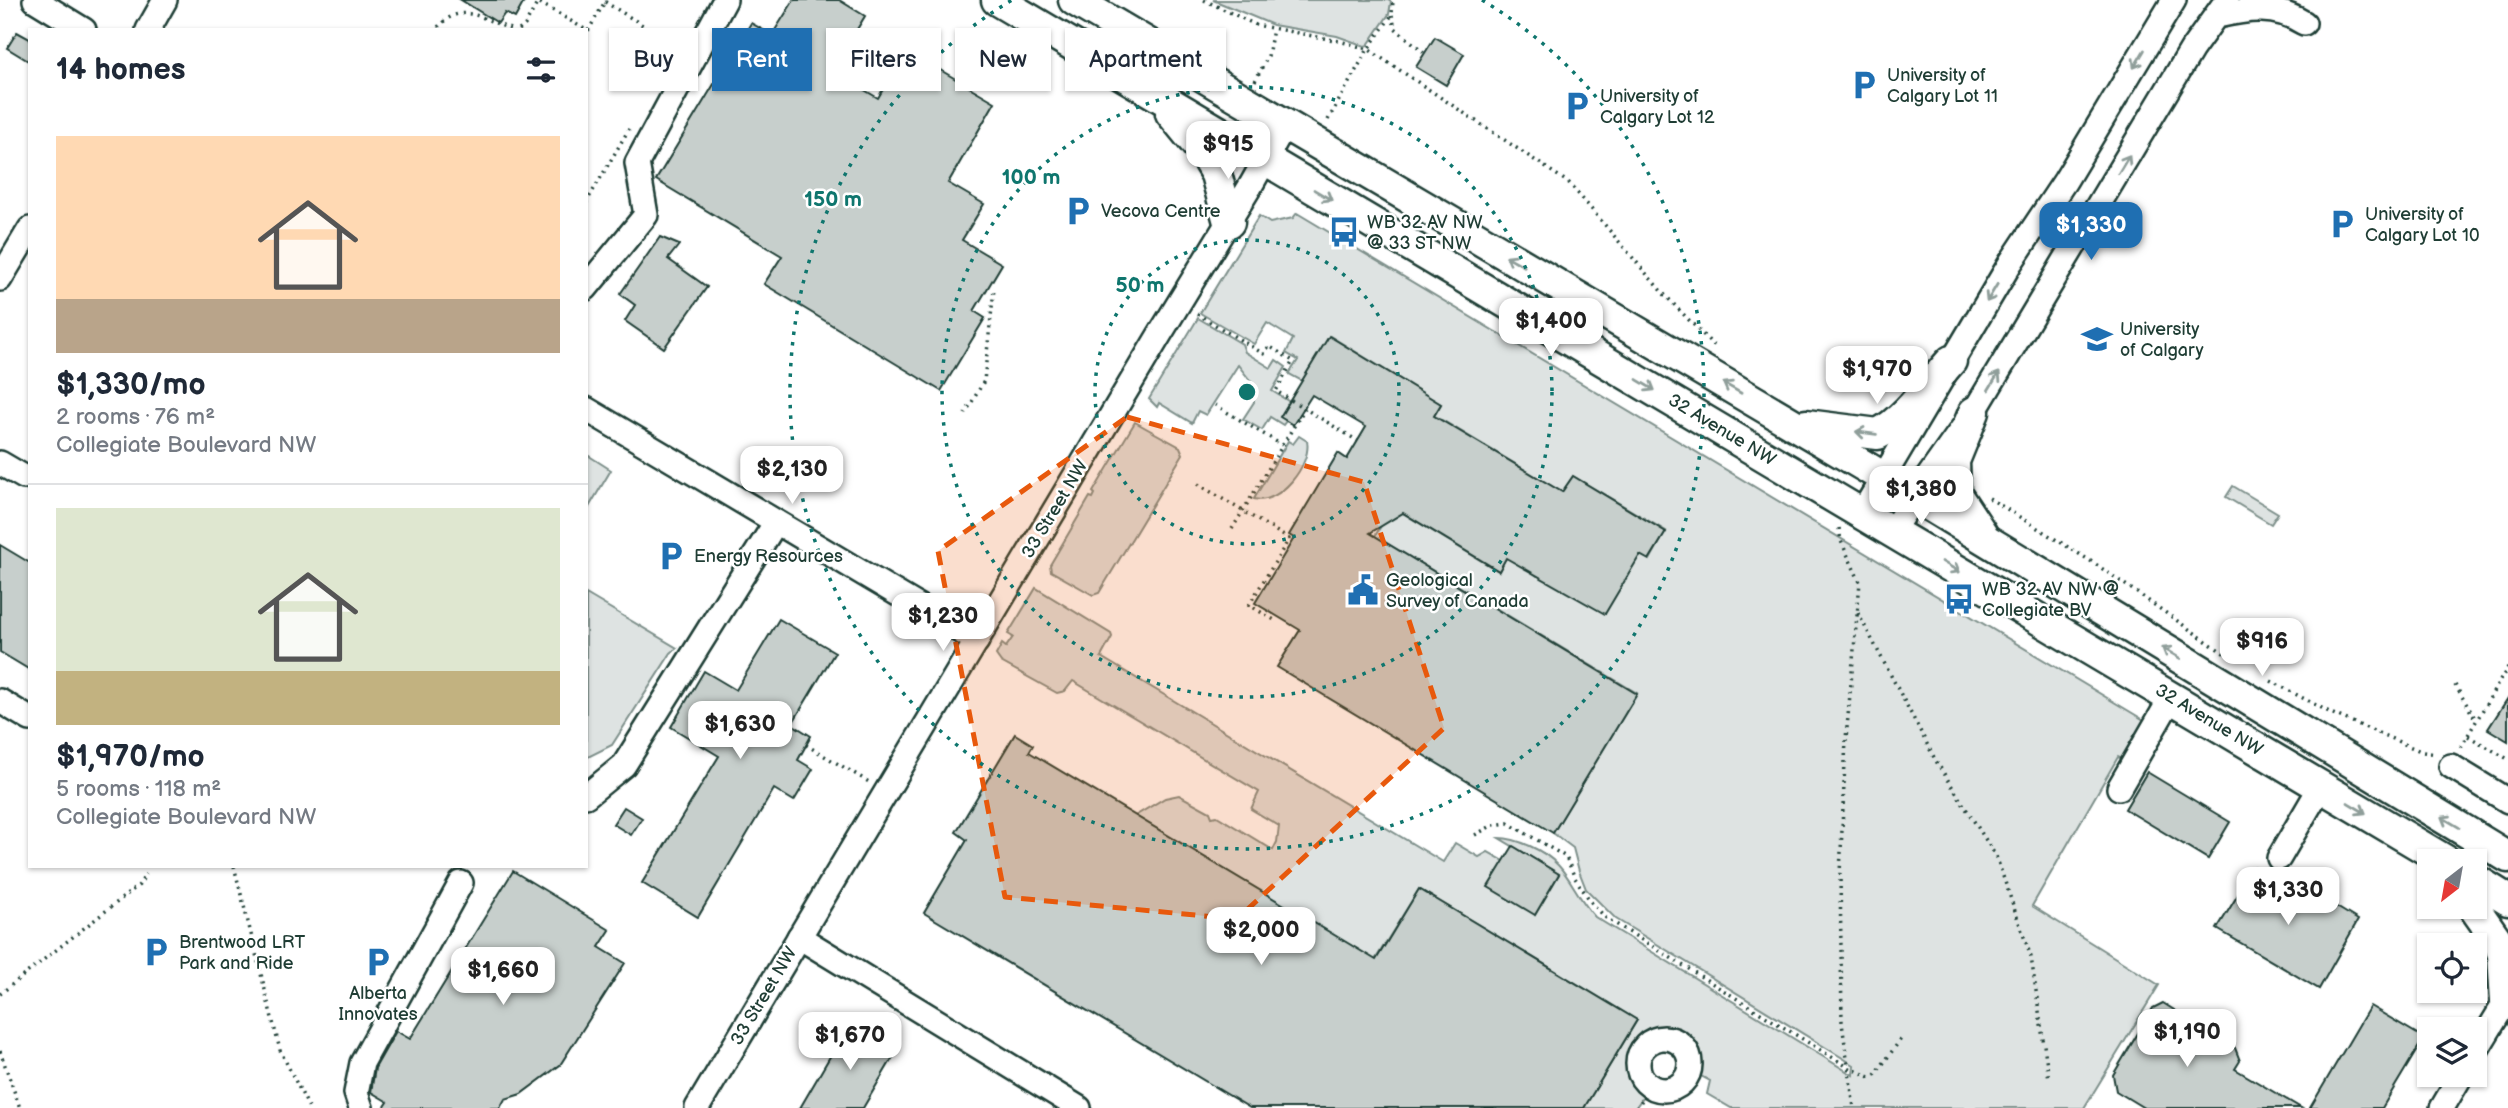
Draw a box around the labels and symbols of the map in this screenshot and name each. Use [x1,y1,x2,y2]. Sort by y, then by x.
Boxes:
one-way arrow [2132,48,2146,68]
place label: University of Calgary Lot 11 [1887,65,1998,107]
parking icon: University of Calgary Lot 11 [1847,68,1881,102]
place label: University of Calgary Lot 12 [1600,86,1715,128]
parking icon: University of Calgary Lot 12 [1560,89,1594,123]
pin: $915 [1187,122,1269,181]
one-way arrow [2117,155,2131,175]
text: 100 m [1002,165,1060,190]
text: 150 m [804,187,862,212]
one-way arrow [1313,188,1333,202]
parking icon: Vecova Centre [1061,194,1095,228]
place label: Vecova Centre [1101,201,1221,222]
pin: $1,330 [2034,202,2148,262]
place label: University of Calgary Lot 10 [2365,204,2479,246]
parking icon: University of Calgary Lot 10 [2325,207,2359,241]
place label: WB 32 AV NW @ 33 ST NW [1367,212,1483,254]
bus stop icon: WB 32 AV NW @ 33 ST NW [1327,215,1361,249]
one-way arrow [1505,254,1526,267]
text: 50 m [1116,273,1164,298]
one-way arrow [1985,282,1999,302]
pin: $1,400 [1494,298,1608,358]
place label: University of Calgary [2120,319,2204,361]
school or university icon: University of Calgary [2080,322,2114,356]
pin: $1,970 [1820,346,1934,406]
one-way arrow [1988,371,2002,391]
one-way arrow [1636,378,1656,392]
centre of rings [1235,380,1259,404]
one-way arrow [1723,381,1743,395]
street label: 32 Avenue NW [1664,390,1780,471]
one-way arrow [1855,426,1878,439]
pin: $2,130 [735,447,849,506]
street label: 33 Street NW [1017,455,1093,562]
pin: $1,380 [1864,466,1978,526]
parking icon: Energy Resources [654,539,688,573]
place label: Energy Resources [694,546,843,567]
one-way arrow [1940,560,1960,574]
place label: Geological Survey of Canada [1386,570,1529,612]
public building icon: Geological Survey of Canada [1346,573,1380,607]
place label: WB 32 AV NW @ Collegiate BV [1982,579,2119,621]
bus stop icon: WB 32 AV NW @ Collegiate BV [1942,582,1976,616]
pin: $1,230 [886,594,1000,653]
pin: $916 [2221,618,2303,678]
one-way arrow [2162,646,2182,660]
street label: 32 Avenue NW [2151,680,2267,761]
pin: $1,630 [683,702,797,761]
one-way arrow [2346,801,2366,815]
one-way arrow [2440,814,2460,828]
north arrow [2417,849,2487,919]
pin: $1,330 [2231,867,2345,927]
pin: $2,000 [1204,908,1318,967]
place label: Brentwood LRT Park and Ride [179,932,306,974]
parking icon: Brentwood LRT Park and Ride [139,935,173,969]
street label: 33 Street NW [726,942,802,1049]
parking icon: Alberta Innovates [361,945,395,979]
pin: $1,660 [446,948,560,1007]
place label: Alberta Innovates [338,983,418,1025]
pin: $1,190 [2130,1010,2244,1069]
pin: $1,670 [793,1012,907,1072]

